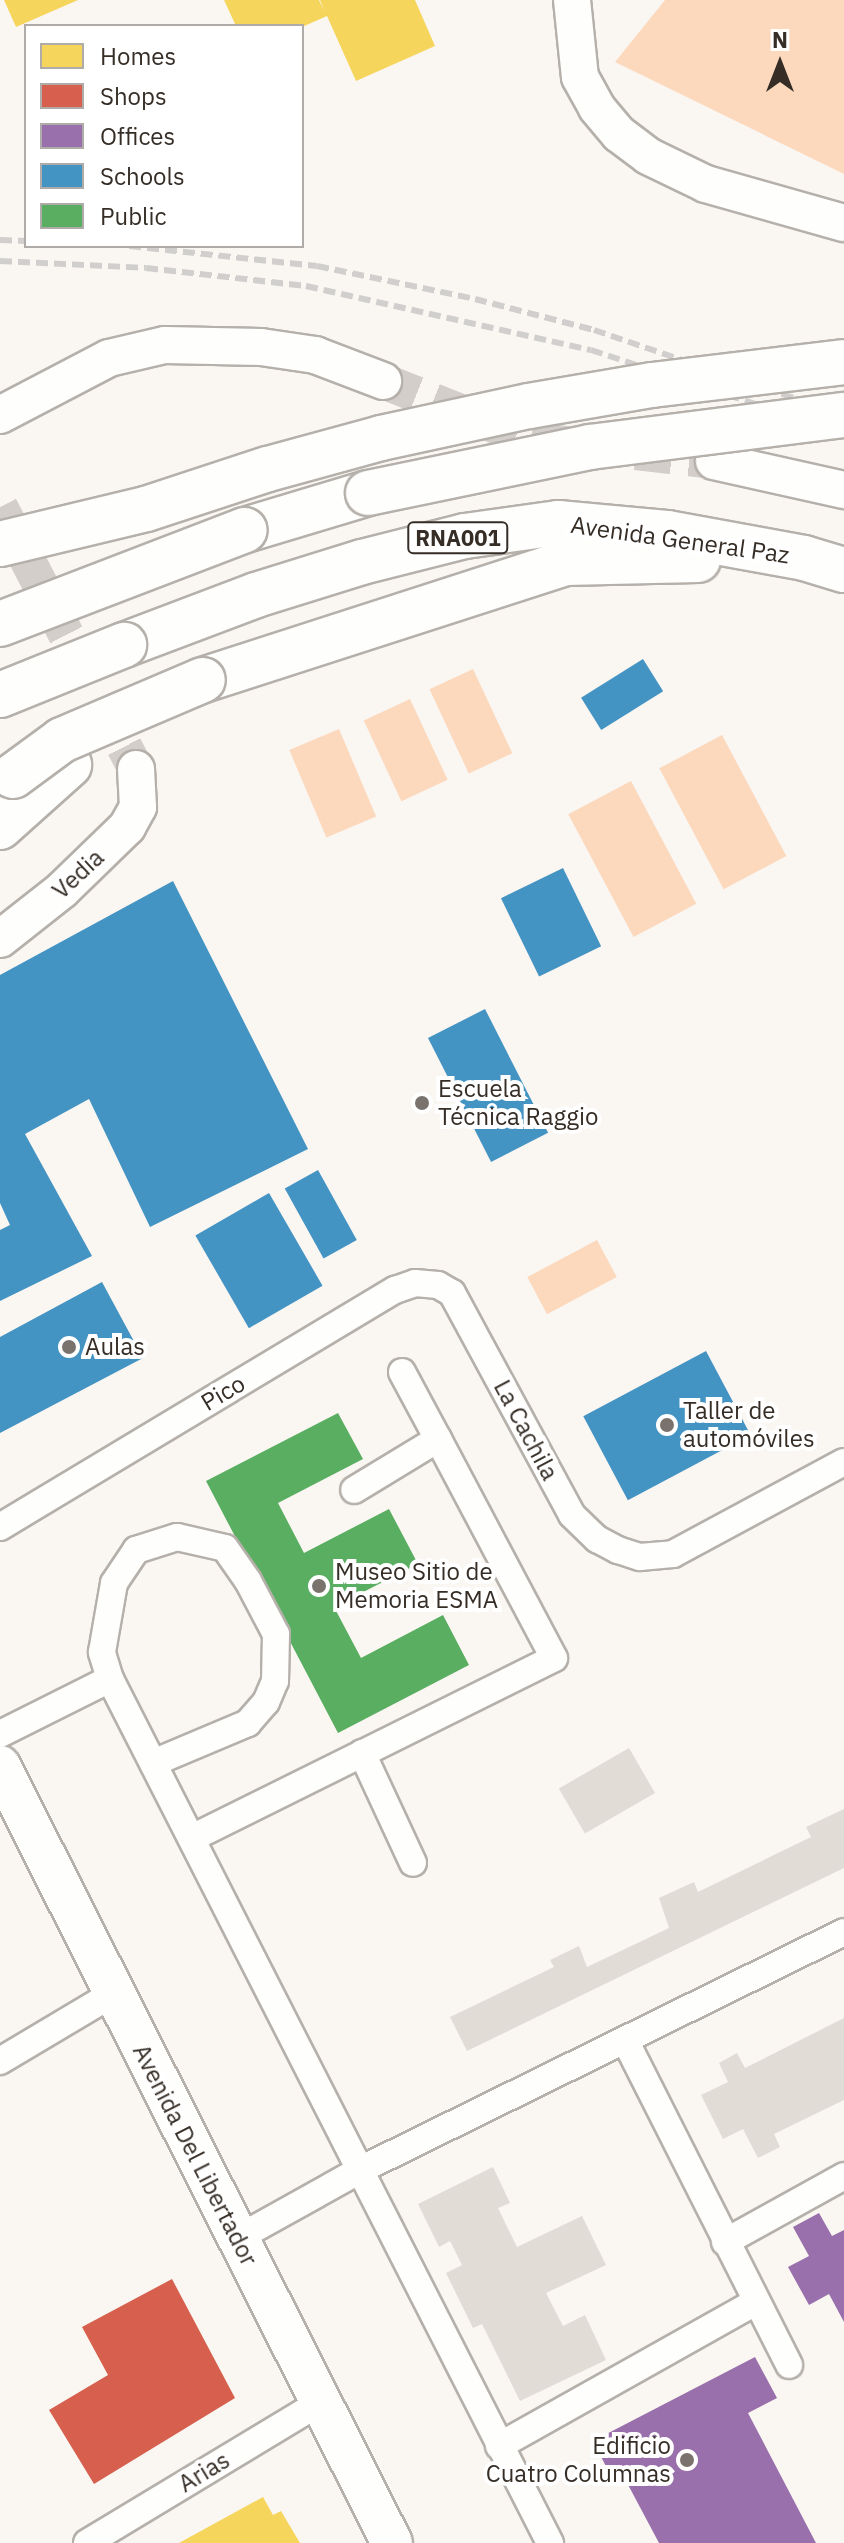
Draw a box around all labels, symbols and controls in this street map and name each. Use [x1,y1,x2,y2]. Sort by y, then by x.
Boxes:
legend [24,24,304,248]
north arrow [740,24,820,104]
text: N [772,25,788,54]
text: Homes [100,40,176,72]
text: Shops [100,80,167,112]
text: Offices [100,120,175,152]
text: Schools [100,160,185,192]
text: Public [100,200,167,232]
street label: Avenida General Paz [569,510,791,570]
road number: RNA001 [406,520,510,556]
street label: Vedia [46,843,110,905]
place label: Escuela Técnica Raggio [438,1075,598,1131]
marker: Escuela Técnica Raggio [413,1094,431,1112]
place label: Aulas [85,1333,145,1361]
marker: Aulas [60,1338,78,1356]
street label: Pico [196,1369,250,1417]
street label: La Cachila [488,1375,564,1485]
place label: Taller de automóviles [683,1397,815,1453]
marker: Taller de automóviles [658,1416,676,1434]
place label: Museo Sitio de Memoria ESMA [335,1558,498,1614]
marker: Museo Sitio de Memoria ESMA [310,1577,328,1595]
street label: Avenida Del Libertador [127,2039,263,2271]
place label: Edificio Cuatro Columnas [486,2432,671,2488]
street label: Arias [173,2446,235,2498]
marker: Edificio Cuatro Columnas [678,2451,696,2469]

